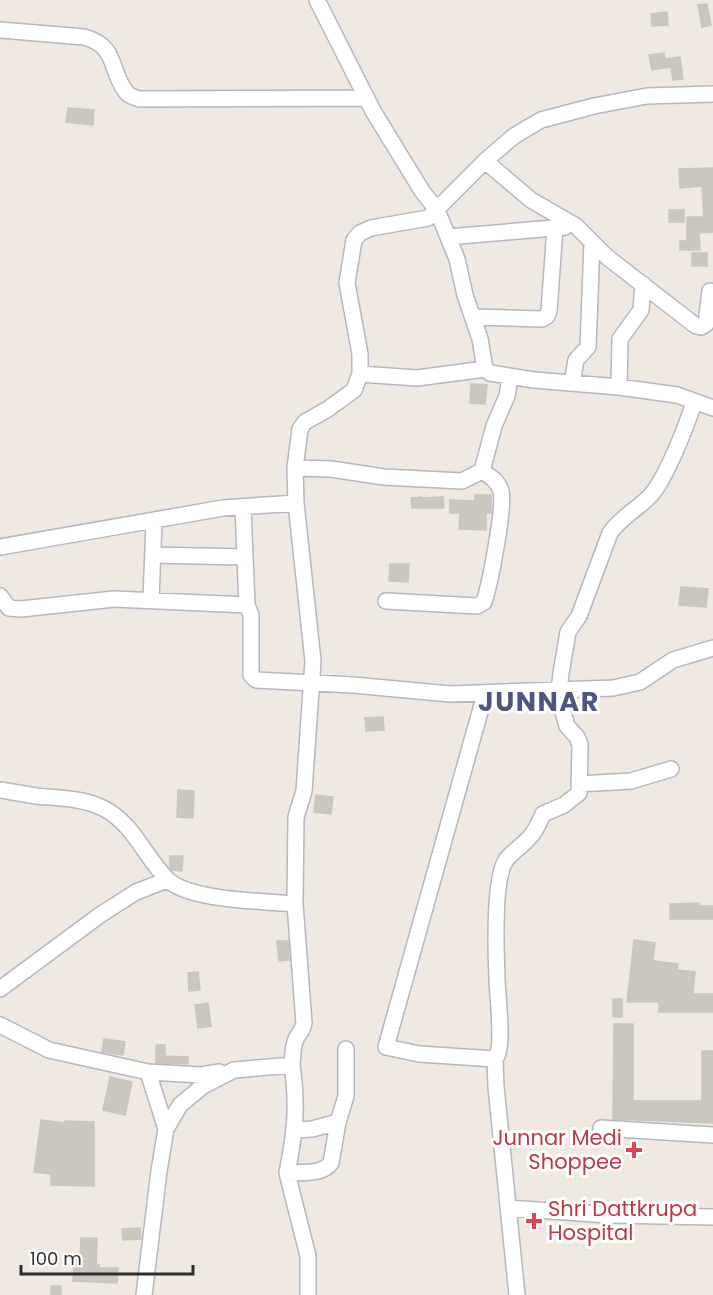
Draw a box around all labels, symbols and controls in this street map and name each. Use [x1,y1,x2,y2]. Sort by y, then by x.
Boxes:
district label: JUNNAR [478,683,600,720]
place label: Junnar Medi Shoppee [492,1123,622,1176]
marker: Junnar Medi Shoppee [627,1143,641,1157]
place label: Shri Dattkrupa Hospital [548,1194,697,1247]
marker: Shri Dattkrupa Hospital [525,1212,543,1230]
scale bar [21,1238,194,1276]
text: 100 m [30,1246,82,1271]

